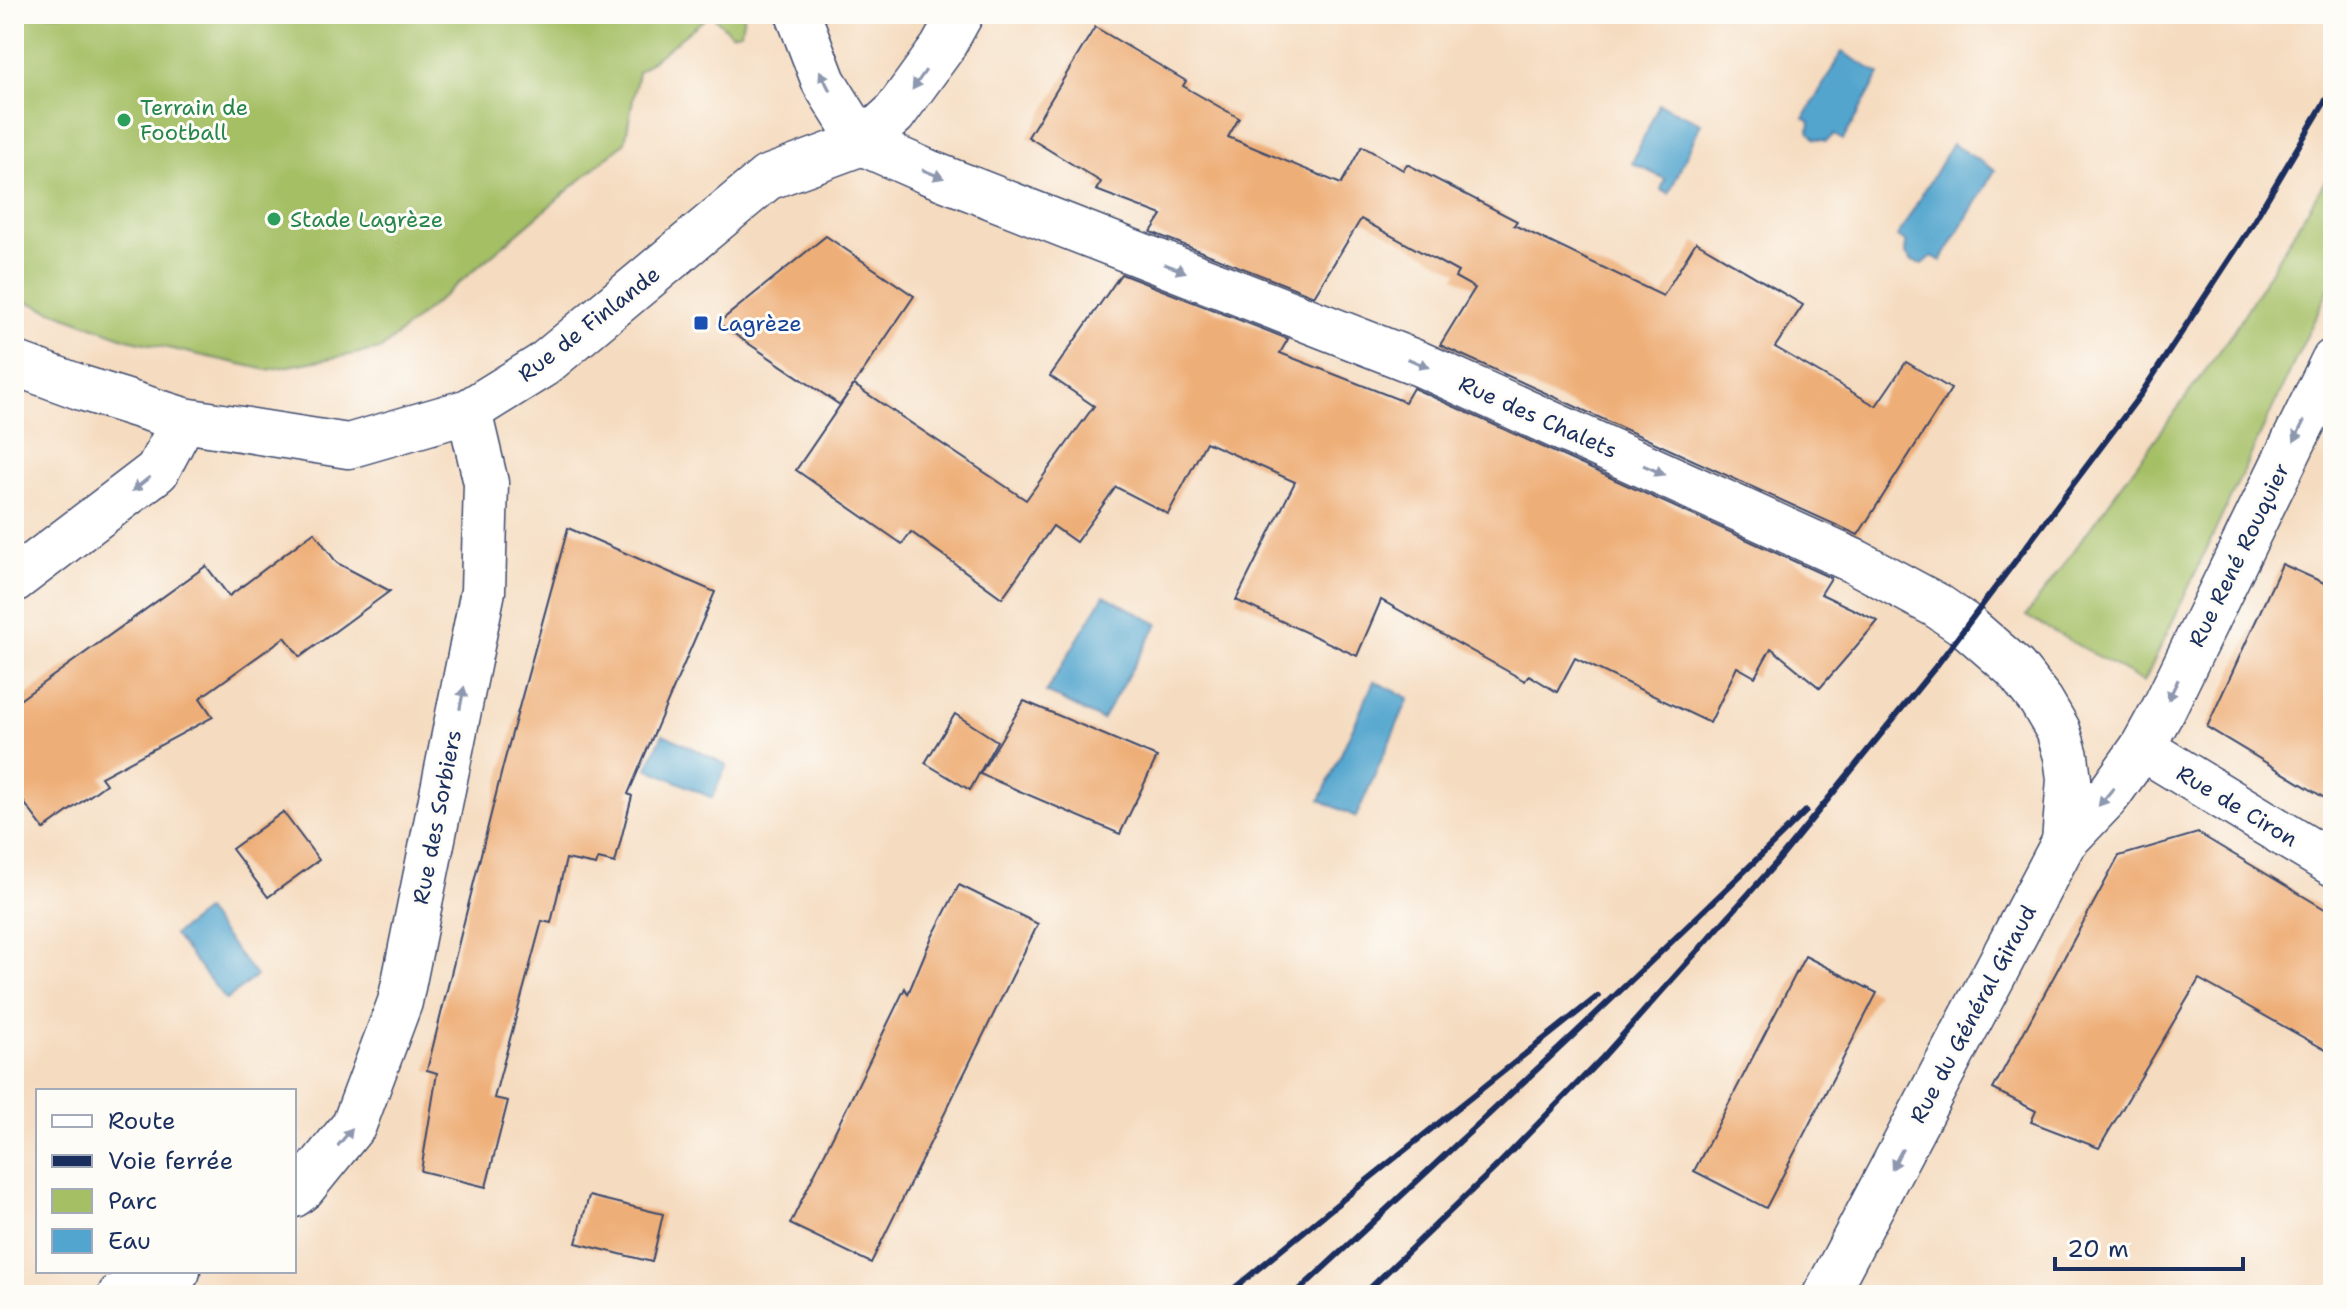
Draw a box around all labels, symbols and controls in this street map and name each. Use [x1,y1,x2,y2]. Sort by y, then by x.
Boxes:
one-way arrow [818,69,832,92]
one-way arrow [912,69,927,90]
place label: Terrain de Football [140,93,248,147]
marker: Terrain de Football [115,111,133,129]
one-way arrow [921,167,945,180]
place label: Stade Lagrèze [290,205,443,234]
marker: Stade Lagrèze [265,210,283,228]
street label: Rue de Finlande [512,260,666,388]
one-way arrow [1163,262,1187,275]
place label: Lagrèze [717,309,802,338]
marker: Lagrèze [692,314,710,332]
one-way arrow [1406,356,1429,369]
street label: Rue des Chalets [1454,369,1622,465]
one-way arrow [2292,420,2306,443]
street label: Rue René Rouquier [2182,458,2296,652]
one-way arrow [1643,463,1666,477]
one-way arrow [131,475,151,491]
one-way arrow [2166,679,2180,702]
one-way arrow [456,686,468,711]
street label: Rue des Sorbiers [406,727,468,907]
street label: Rue de Ciron [2171,759,2303,853]
one-way arrow [2098,787,2115,807]
street label: Rue du Général Giraud [1903,900,2043,1128]
legend [36,1089,296,1273]
text: Route [108,1105,176,1137]
one-way arrow [336,1127,353,1147]
text: Voie ferrée [108,1145,233,1177]
one-way arrow [1891,1148,1905,1170]
text: Parc [108,1185,157,1217]
scale bar [2055,1221,2243,1271]
text: Eau [108,1225,151,1257]
text: 20 m [2067,1233,2129,1265]

